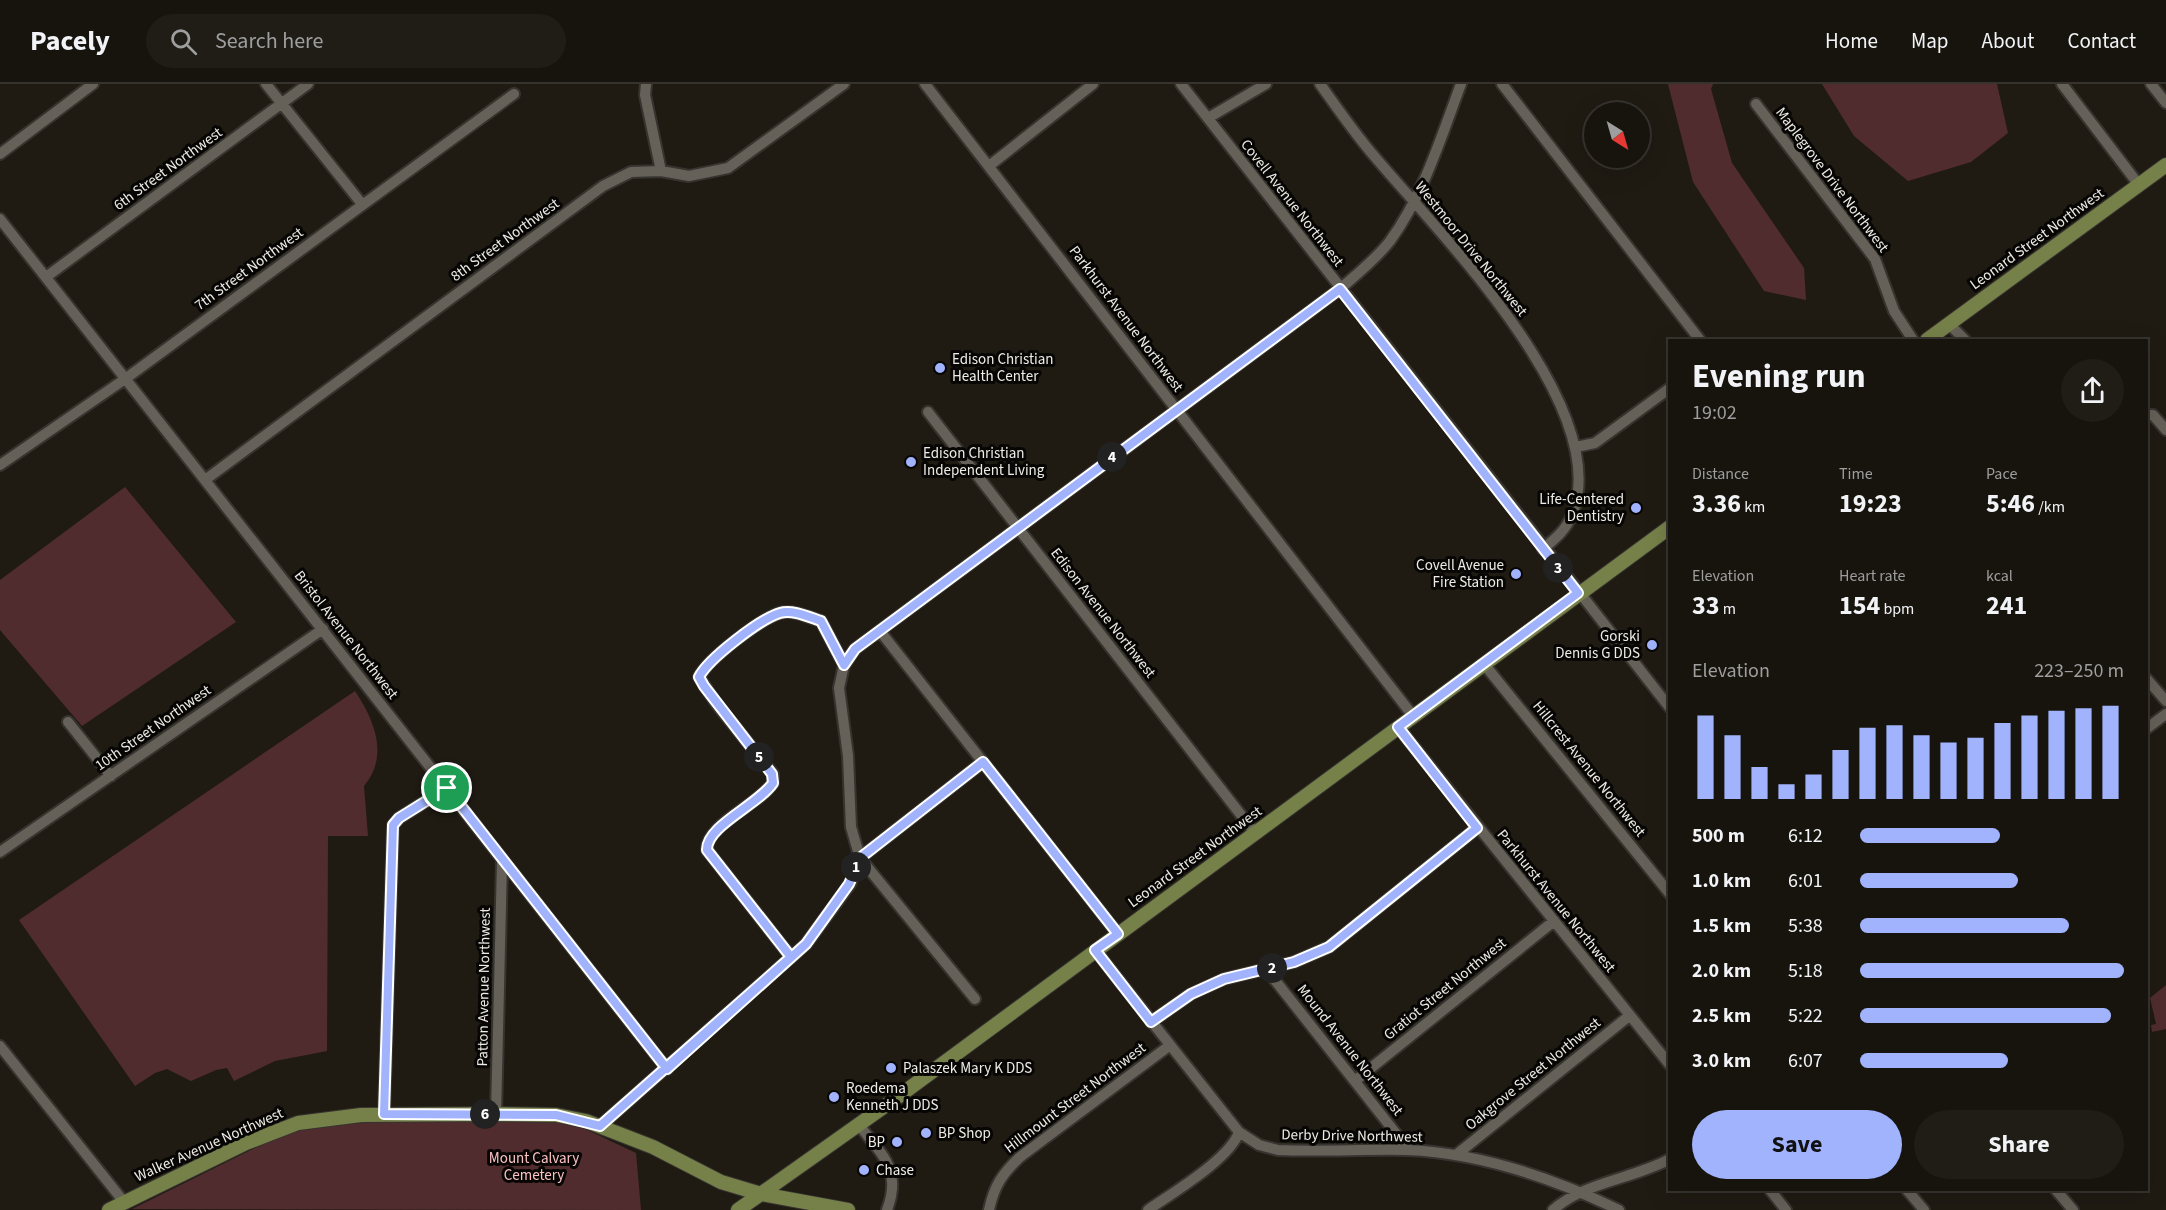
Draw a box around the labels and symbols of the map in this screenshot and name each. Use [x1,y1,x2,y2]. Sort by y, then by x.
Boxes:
north arrow [1584,102,1650,168]
street label: Maplegrove Drive Northwest [1770,103,1894,257]
street label: 6th Street Northwest [109,122,227,216]
street label: Covell Avenue Northwest [1236,135,1348,271]
street label: Westmoor Drive Northwest [1410,177,1532,321]
street label: Leonard Street Northwest [1966,183,2108,295]
street label: 8th Street Northwest [446,193,564,287]
street label: 7th Street Northwest [190,222,308,316]
street label: Parkhurst Avenue Northwest [1064,241,1188,397]
place label: Edison Christian Health Center [952,349,1054,387]
marker: Edison Christian Health Center [933,361,947,375]
pin: 4 [1097,442,1127,472]
place label: Edison Christian Independent Living [923,443,1045,481]
marker: Edison Christian Independent Living [904,455,918,469]
place label: Life-Centered Dentistry [1539,489,1624,527]
marker: Life-Centered Dentistry [1629,501,1643,515]
street label: Edison Avenue Northwest [1045,543,1161,683]
pin: 3 [1543,553,1573,583]
place label: Covell Avenue Fire Station [1416,555,1504,593]
street label: Bristol Avenue Northwest [289,566,403,704]
marker: Covell Avenue Fire Station [1509,567,1523,581]
place label: Gorski Dennis G DDS [1555,626,1640,664]
marker: Gorski Dennis G DDS [1645,638,1659,652]
street label: 10th Street Northwest [91,680,215,776]
street label: Hillcrest Avenue Northwest [1528,697,1650,841]
pin: 5 [744,742,774,772]
pin [421,762,472,813]
street label: Leonard Street Northwest [1124,801,1266,913]
street label: Parkhurst Avenue Northwest [1492,825,1620,977]
pin: 1 [841,852,871,882]
street label: Patton Avenue Northwest [472,907,496,1067]
street label: Gratiot Street Northwest [1379,933,1511,1045]
pin: 2 [1257,953,1287,983]
street label: Mound Avenue Northwest [1292,980,1408,1120]
street label: Oakgrove Street Northwest [1461,1013,1605,1135]
street label: Hillmount Street Northwest [1000,1038,1150,1158]
place label: Palaszek Mary K DDS [903,1058,1032,1079]
marker: Palaszek Mary K DDS [884,1061,898,1075]
place label: Roedema Kenneth J DDS [846,1078,939,1116]
marker: Roedema Kenneth J DDS [827,1090,841,1104]
pin: 6 [470,1099,500,1129]
street label: Walker Avenue Northwest [131,1103,287,1187]
place label: BP Shop [938,1123,991,1144]
street label: Derby Drive Northwest [1281,1124,1423,1148]
marker: BP Shop [919,1126,933,1140]
place label: BP [868,1132,885,1153]
marker: BP [890,1135,904,1149]
park label: Mount Calvary Cemetery [489,1148,579,1186]
place label: Chase [876,1160,914,1181]
marker: Chase [857,1163,871,1177]

